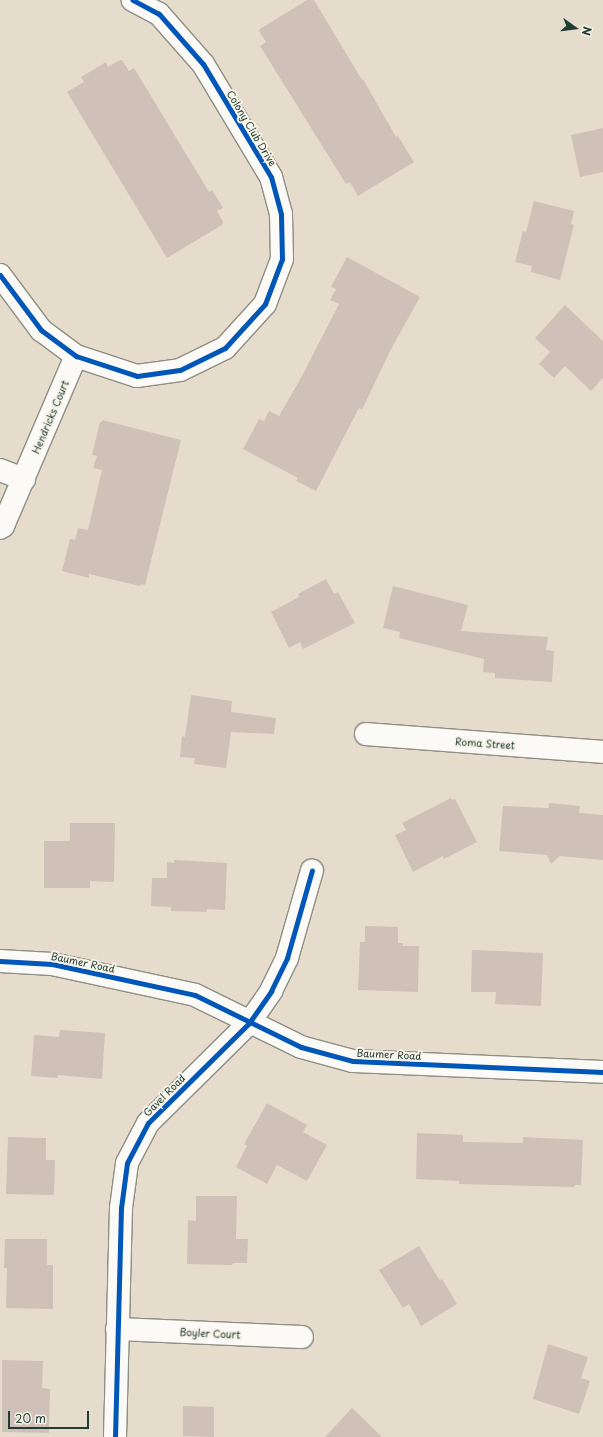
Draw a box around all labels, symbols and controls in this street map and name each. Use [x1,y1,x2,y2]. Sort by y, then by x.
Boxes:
north arrow [555,8,595,48]
text: N [578,25,596,37]
street label: Colony Club Drive [225,88,279,168]
street label: Hendricks Court [29,378,71,456]
street label: Roma Street [454,735,516,751]
street label: Baumer Road [50,949,116,975]
street label: Baumer Road [356,1046,422,1062]
street label: Gavel Road [141,1072,187,1118]
street label: Boyler Court [179,1325,241,1341]
scale bar [10,1403,91,1429]
text: 20 m [15,1409,46,1427]

